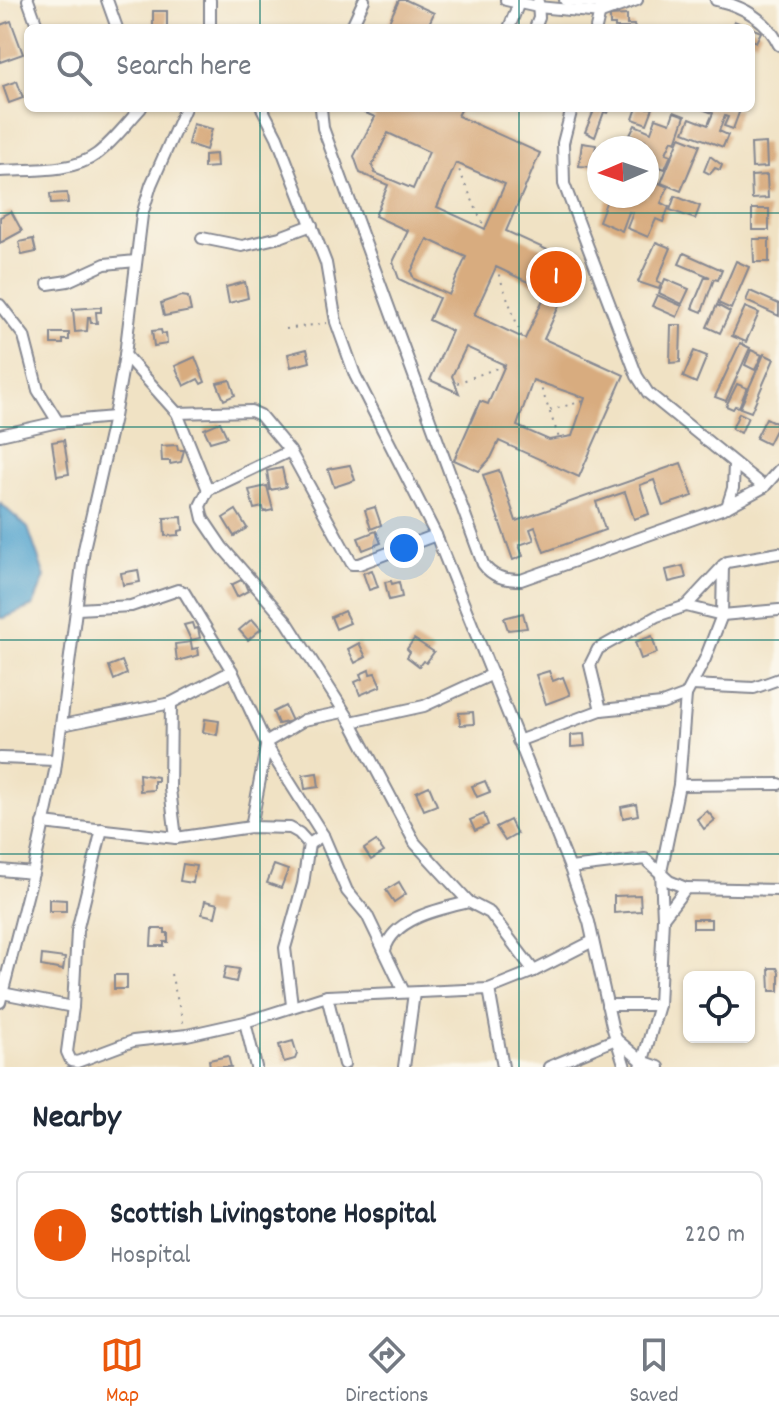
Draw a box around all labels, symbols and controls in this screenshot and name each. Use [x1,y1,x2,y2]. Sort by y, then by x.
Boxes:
search box [24,24,755,112]
icon: search [52,46,96,90]
text: Search here [116,47,252,90]
north arrow [587,136,659,208]
pin: 1 [530,247,582,307]
your location [384,528,424,568]
map controls [683,971,755,1043]
button: locate [683,971,755,1043]
text: Nearby [32,1095,121,1144]
text: Scottish Livingstone Hospital [110,1195,436,1238]
text: 1 [57,1217,63,1254]
text: 220 m [684,1217,745,1254]
text: Hospital [110,1238,191,1275]
tab: Map [100,1333,144,1412]
tab: Directions [345,1333,429,1412]
tab: Saved [629,1333,679,1412]

